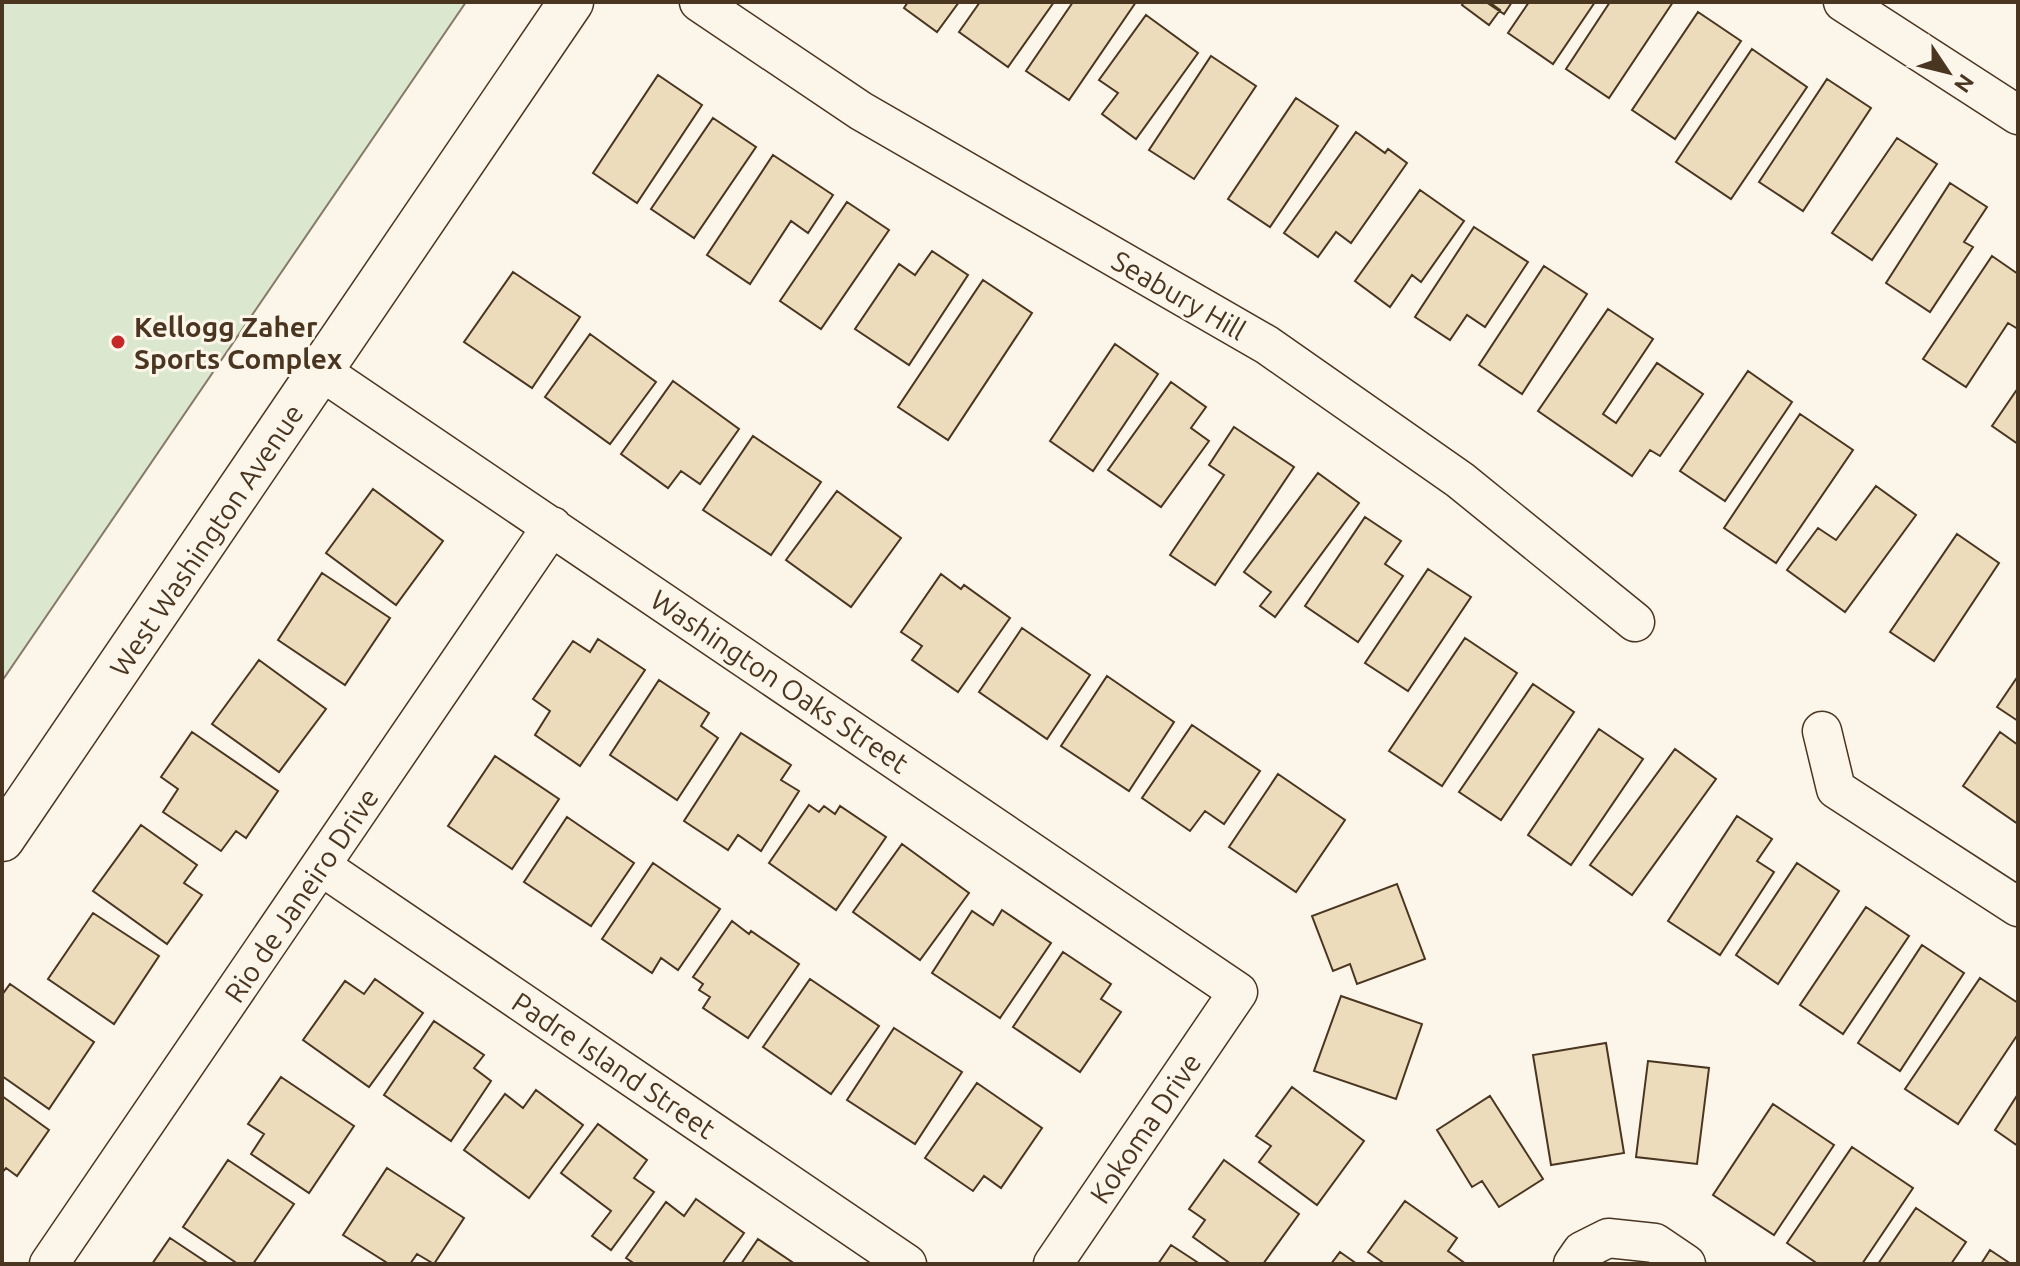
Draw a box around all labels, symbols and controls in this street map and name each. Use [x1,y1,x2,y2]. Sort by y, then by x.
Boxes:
north arrow [1908,32,1988,112]
text: N [1950,70,1980,98]
street label: Seabury Hill [1107,244,1251,346]
place label: Kellogg Zaher Sports Complex [134,311,342,374]
marker: Kellogg Zaher Sports Complex [109,333,127,351]
street label: West Washington Avenue [103,398,309,682]
street label: Washington Oaks Street [646,583,914,779]
street label: Rio de Janeiro Drive [218,782,384,1008]
street label: Padre Island Street [507,986,721,1144]
street label: Kokoma Drive [1083,1047,1207,1209]

